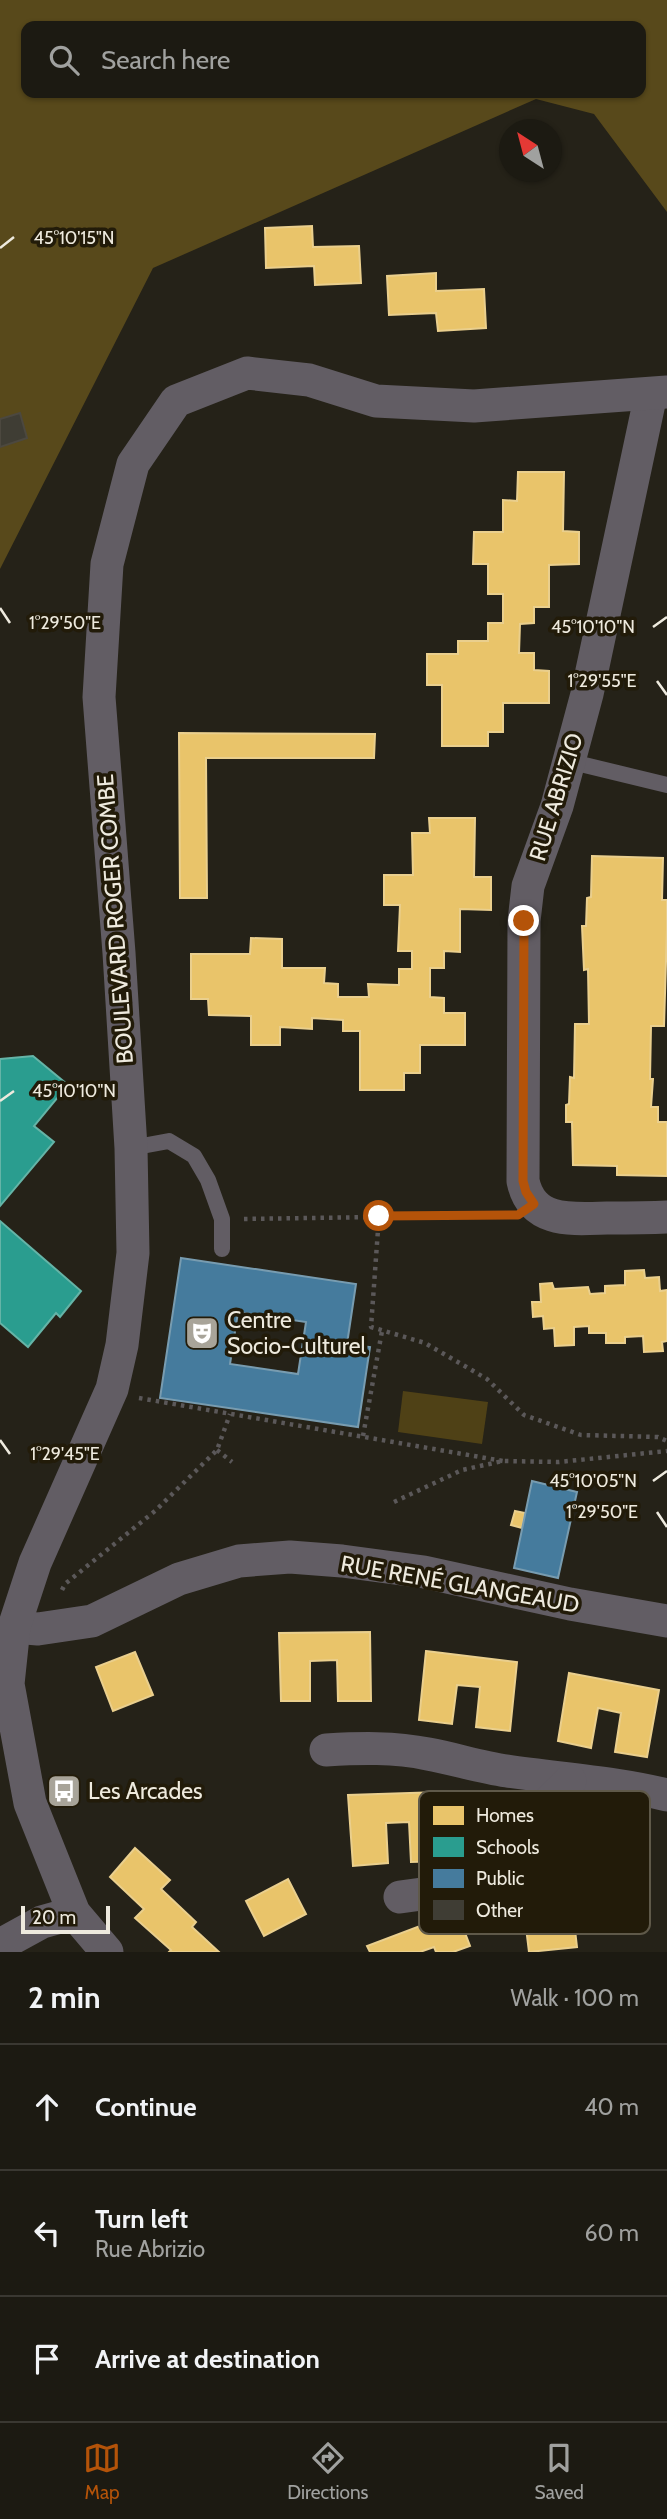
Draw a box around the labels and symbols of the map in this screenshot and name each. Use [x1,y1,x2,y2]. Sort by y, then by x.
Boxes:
north arrow [499,119,562,182]
text: 45°10'15"N [34,227,114,249]
text: 1°29'50"E [29,612,101,634]
text: 45°10'10"N [551,616,635,638]
text: 1°29'55"E [567,670,637,692]
street label: RUE ABRIZIO [523,730,589,864]
street label: BOULEVARD ROGER COMBE [91,773,139,1065]
route end [508,905,539,936]
text: 45°10'10"N [32,1080,116,1102]
route start [363,1200,394,1231]
place label: Centre Socio-Culturel [227,1306,367,1360]
theatre icon: Centre Socio-Culturel [183,1314,221,1352]
text: 1°29'45"E [30,1443,100,1465]
text: 45°10'05"N [549,1470,637,1492]
text: 1°29'50"E [566,1501,638,1523]
street label: RUE RENÉ GLANGEAUD [338,1548,582,1619]
bus stop icon: Les Arcades [45,1772,83,1810]
place label: Les Arcades [88,1777,202,1805]
legend [419,1791,650,1934]
text: Homes [476,1804,534,1827]
text: Schools [476,1836,539,1859]
text: Public [476,1867,525,1890]
text: Other [476,1899,523,1922]
scale bar [21,1903,110,1935]

